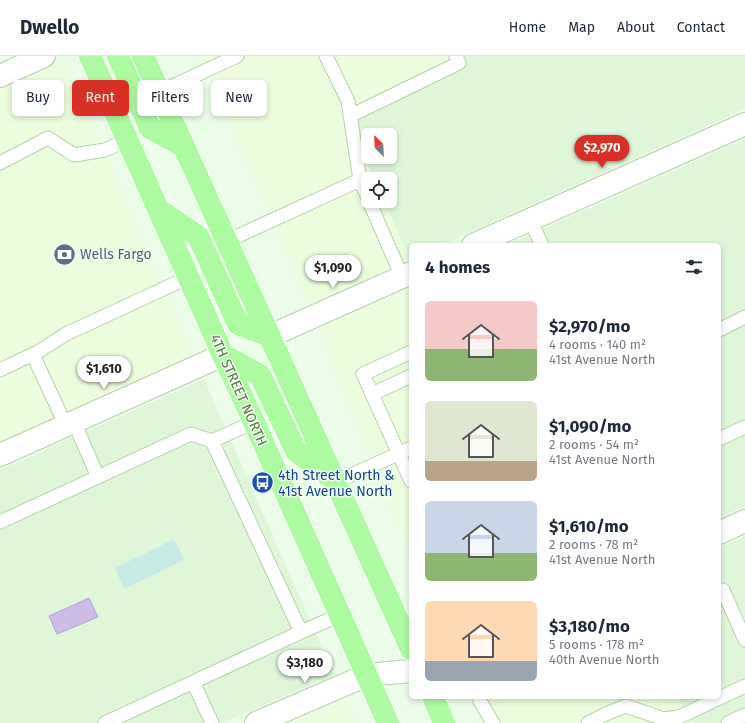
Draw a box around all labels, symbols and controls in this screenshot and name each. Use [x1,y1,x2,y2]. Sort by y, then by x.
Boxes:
text: Dwello [20,16,79,39]
text: Home [509,19,546,36]
text: Map [568,19,595,36]
text: About [617,19,655,36]
text: Contact [677,19,725,36]
chip: Buy [12,80,64,116]
chip: Rent [72,80,129,116]
chip: Filters [137,80,203,116]
chip: New [211,80,267,116]
north arrow [361,128,397,164]
map controls [361,128,397,208]
pin: $2,970 [569,135,635,169]
text: $2,970 [583,140,621,155]
button: locate [361,172,397,208]
bank icon: Wells Fargo [52,241,78,267]
place label: Wells Fargo [80,246,152,263]
pin: $1,090 [300,255,366,289]
icon: filters [683,256,705,278]
text: 4 homes [425,257,490,278]
text: $1,090 [314,260,352,275]
text: $2,970/mo [549,316,630,337]
icon: home [457,317,505,365]
street label: 4TH STREET NORTH [206,332,271,449]
text: 4 rooms · 140 m² [549,337,646,352]
text: 41st Avenue North [549,352,655,367]
pin: $1,610 [71,356,137,390]
text: $1,610 [86,361,122,376]
text: $1,090/mo [549,416,631,437]
icon: home [457,417,505,465]
text: 2 rooms · 54 m² [549,437,639,452]
text: 41st Avenue North [549,452,655,467]
place label: 4th Street North & 41st Avenue North [278,467,394,500]
bus stop icon: 4th Street North & 41st Avenue North [250,470,276,496]
text: $1,610/mo [549,516,629,537]
icon: home [457,517,505,565]
text: 2 rooms · 78 m² [549,537,638,552]
text: 41st Avenue North [549,552,655,567]
text: $3,180/mo [549,616,630,637]
icon: home [457,617,505,665]
text: 5 rooms · 178 m² [549,637,644,652]
pin: $3,180 [272,650,338,684]
text: 40th Avenue North [549,652,659,667]
text: $3,180 [287,655,323,670]

